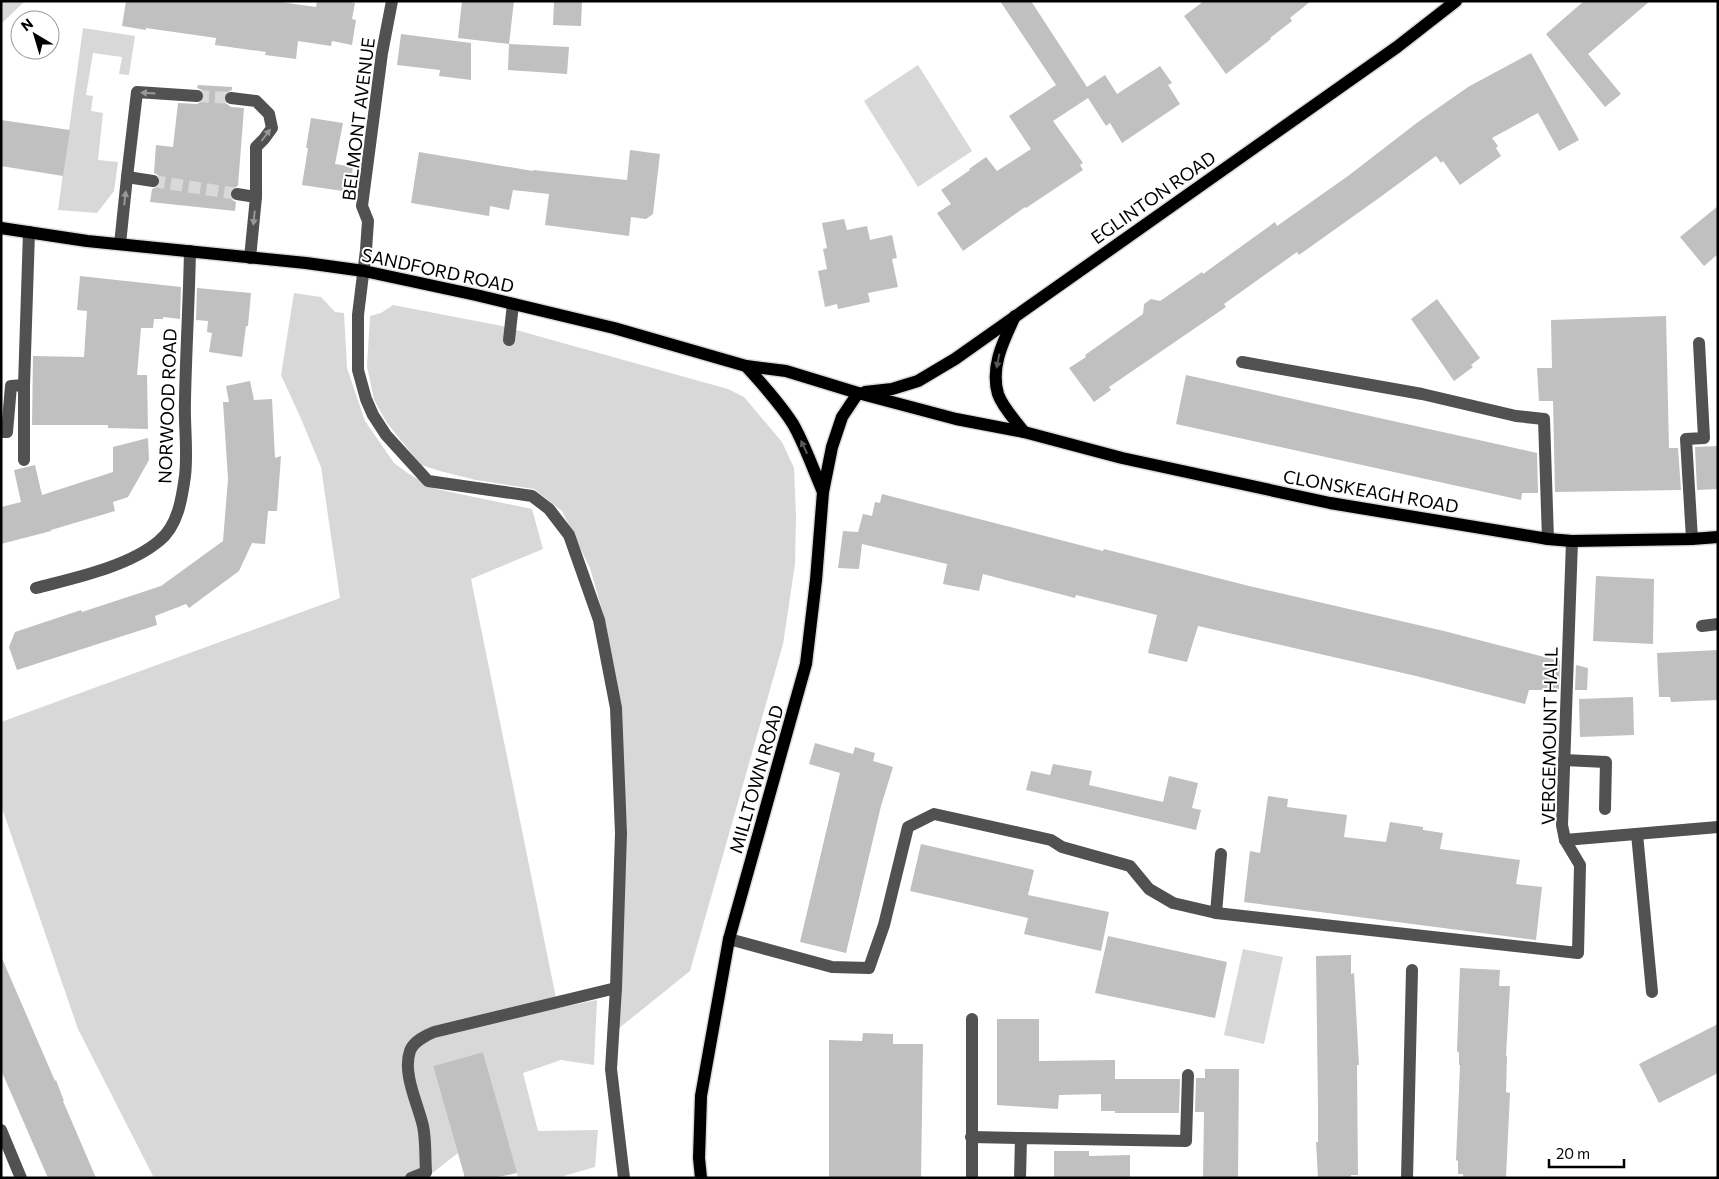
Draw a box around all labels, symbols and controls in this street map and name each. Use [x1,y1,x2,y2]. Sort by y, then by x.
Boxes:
north arrow [10,10,60,60]
text: N [17,14,36,34]
street label: BELMONT AVENUE [337,36,379,202]
one-way arrow [140,88,156,96]
one-way arrow [261,129,272,142]
street label: EGLINTON ROAD [1086,146,1220,248]
one-way arrow [121,190,129,206]
one-way arrow [250,210,258,226]
street label: SANDFORD ROAD [360,243,516,297]
street label: NORWOOD ROAD [153,328,181,484]
one-way arrow [994,354,1002,369]
one-way arrow [800,440,808,454]
street label: CLONSKEAGH ROAD [1282,465,1460,517]
street label: VERGEMOUNT HALL [1536,647,1562,825]
street label: MILLTOWN ROAD [724,702,788,856]
scale bar [1549,1136,1624,1168]
text: 20 m [1556,1144,1590,1162]

